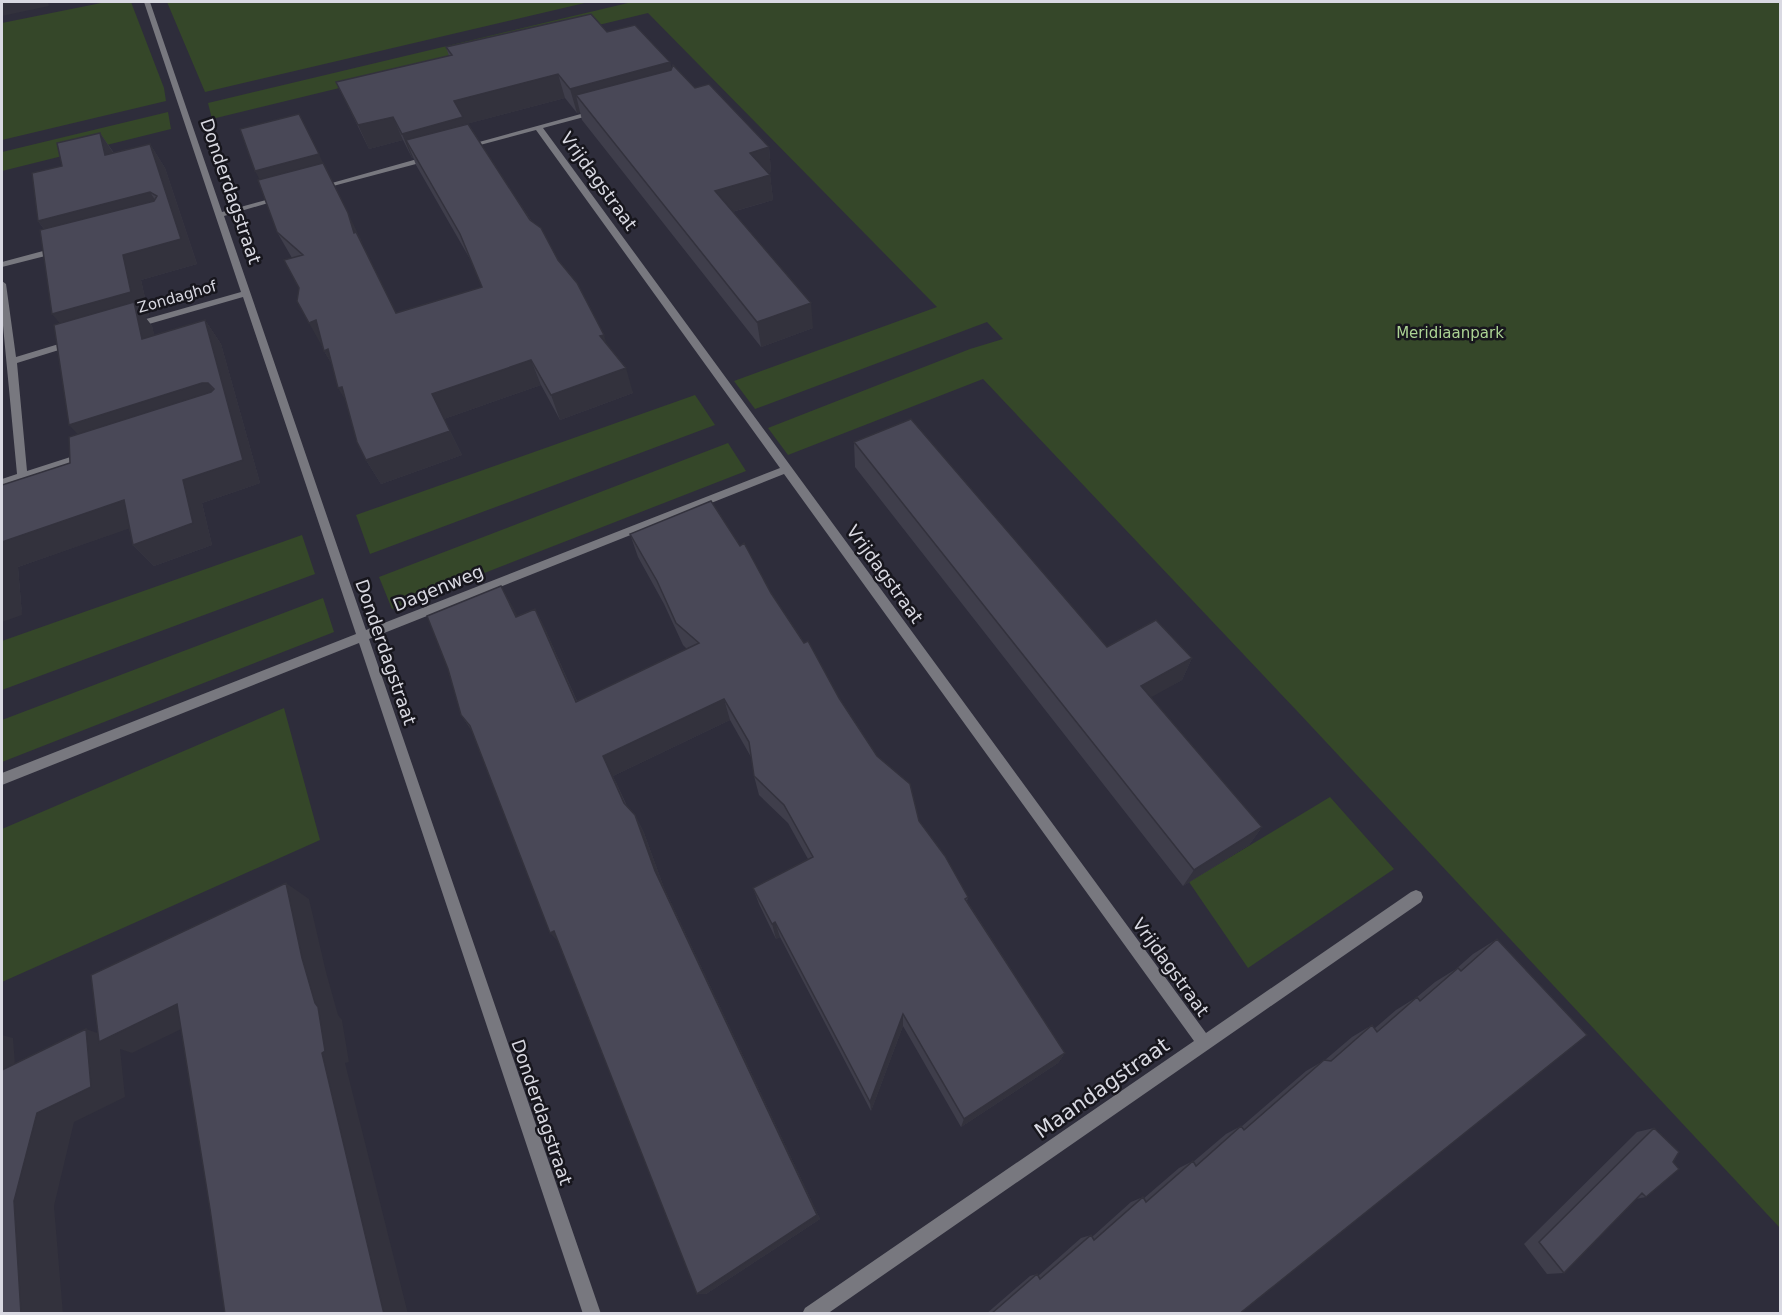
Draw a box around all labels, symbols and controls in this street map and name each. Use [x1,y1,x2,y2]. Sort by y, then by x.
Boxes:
street label: Donderdagstraat [196,115,266,267]
street label: Vrijdagstraat [556,128,642,234]
street label: Zondaghof [136,277,219,317]
park label: Meridiaanpark [1396,324,1504,342]
street label: Vrijdagstraat [842,521,928,627]
street label: Dagenweg [390,560,486,616]
street label: Donderdagstraat [351,576,421,728]
street label: Vrijdagstraat [1128,914,1214,1020]
street label: Maandagstraat [1030,1033,1174,1143]
street label: Donderdagstraat [507,1036,577,1188]

